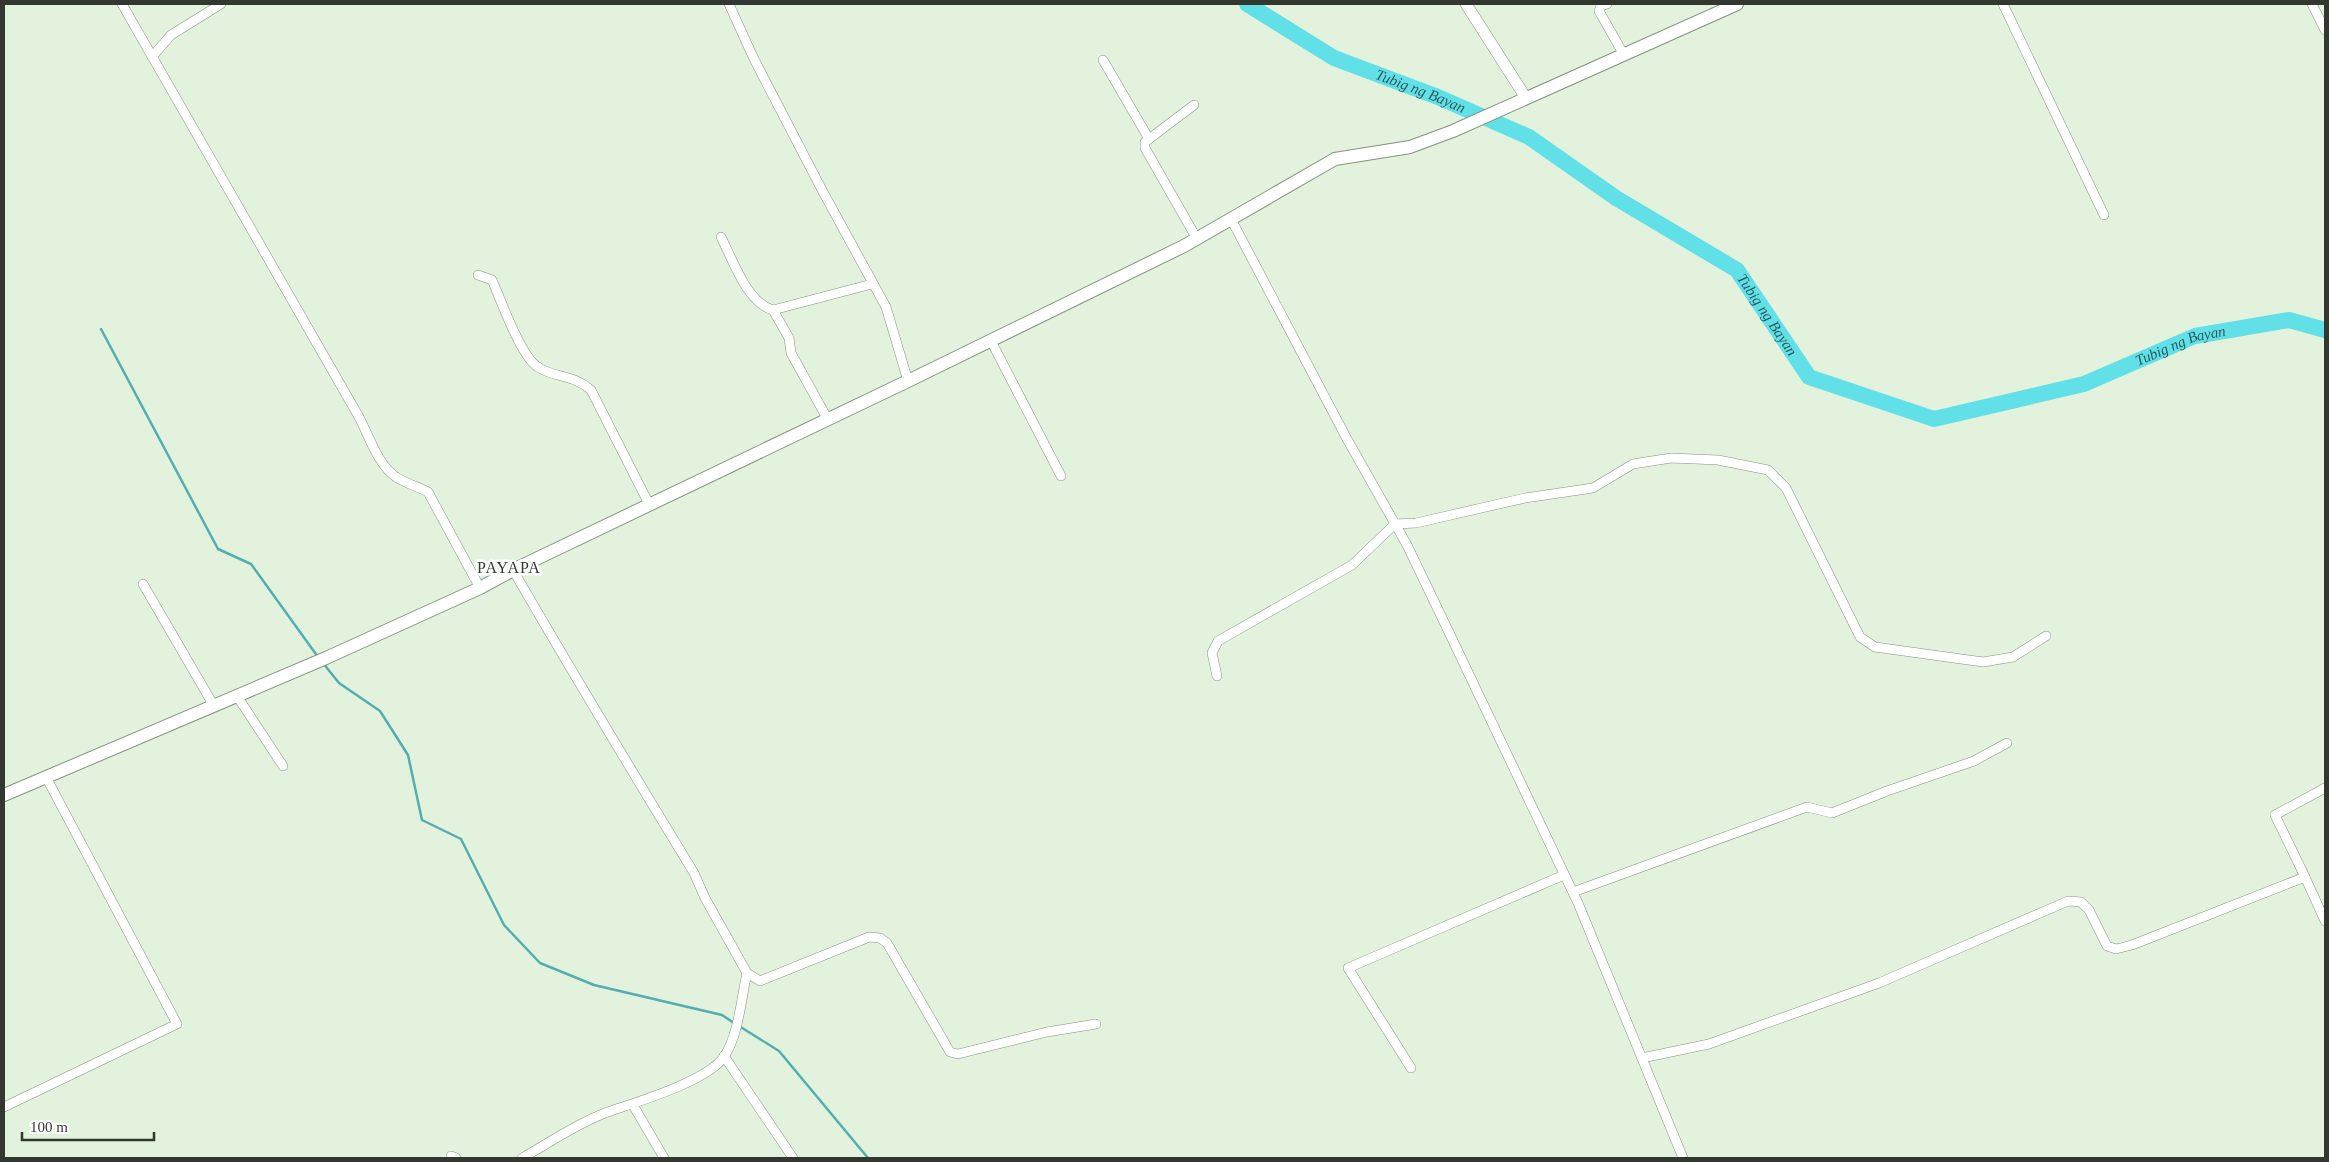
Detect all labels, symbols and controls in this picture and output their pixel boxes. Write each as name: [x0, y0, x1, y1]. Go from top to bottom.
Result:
water label: Tubig ng Bayan: [1373, 66, 1468, 116]
water label: Tubig ng Bayan: [1734, 271, 1800, 359]
water label: Tubig ng Bayan: [2133, 323, 2227, 369]
district label: PAYAPA: [477, 559, 541, 576]
scale bar: [22, 1110, 155, 1142]
text: 100 m: [30, 1119, 68, 1135]

